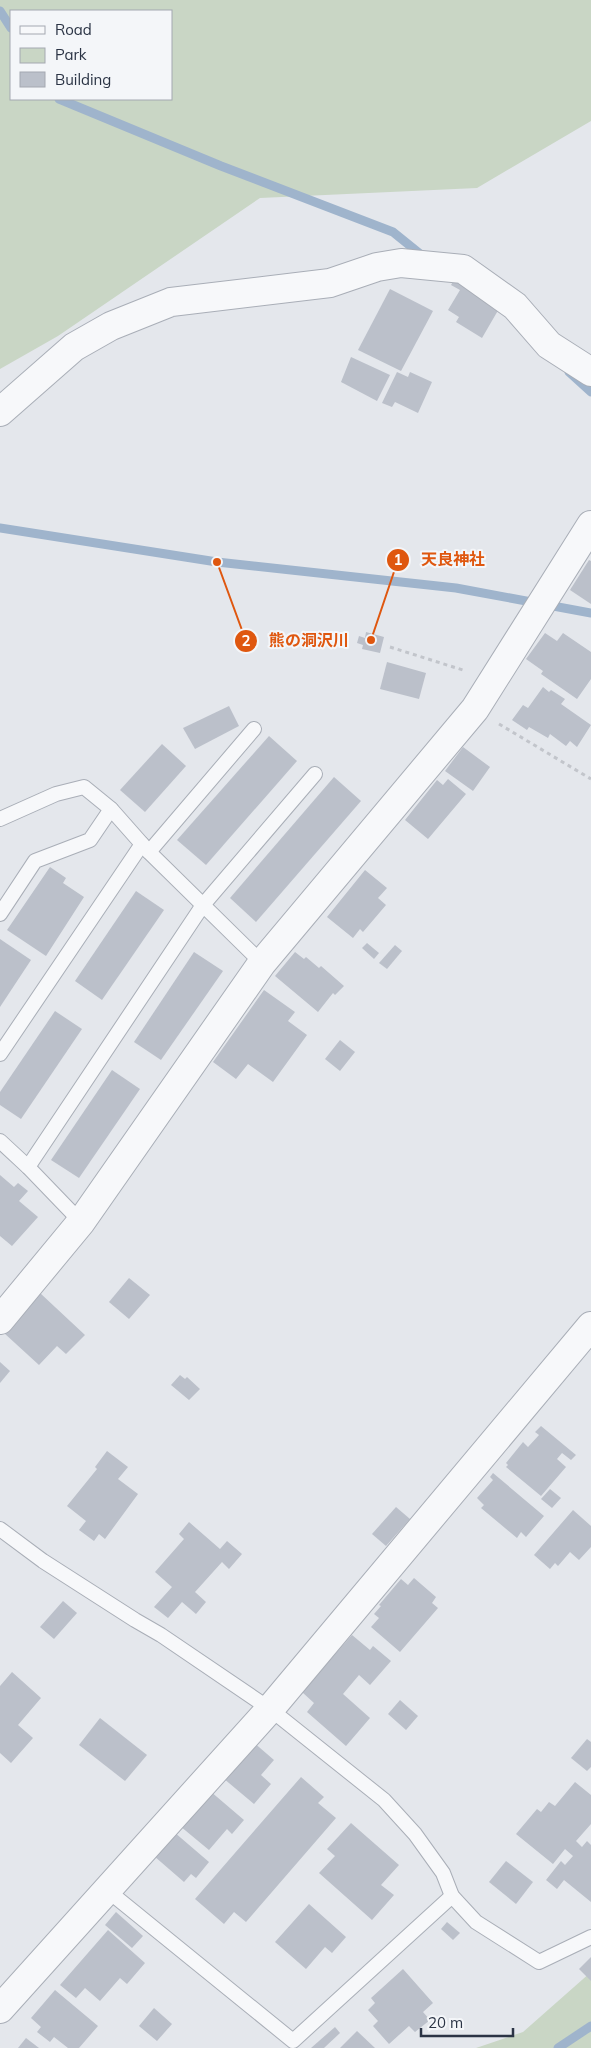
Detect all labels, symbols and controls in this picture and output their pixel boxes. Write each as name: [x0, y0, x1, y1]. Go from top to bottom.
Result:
legend: [10, 10, 172, 100]
text: Road: [55, 20, 92, 39]
text: Park: [55, 45, 87, 64]
text: Building: [55, 70, 111, 89]
callout: 天良神社: [386, 544, 495, 575]
text: 天良神社: [421, 549, 485, 569]
text: 1: [393, 550, 403, 569]
callout: 熊の洞沢川: [234, 625, 359, 656]
text: 熊の洞沢川: [269, 630, 349, 650]
text: 2: [241, 631, 251, 650]
scale bar: [421, 2006, 514, 2038]
text: 20 m: [428, 2013, 463, 2032]

